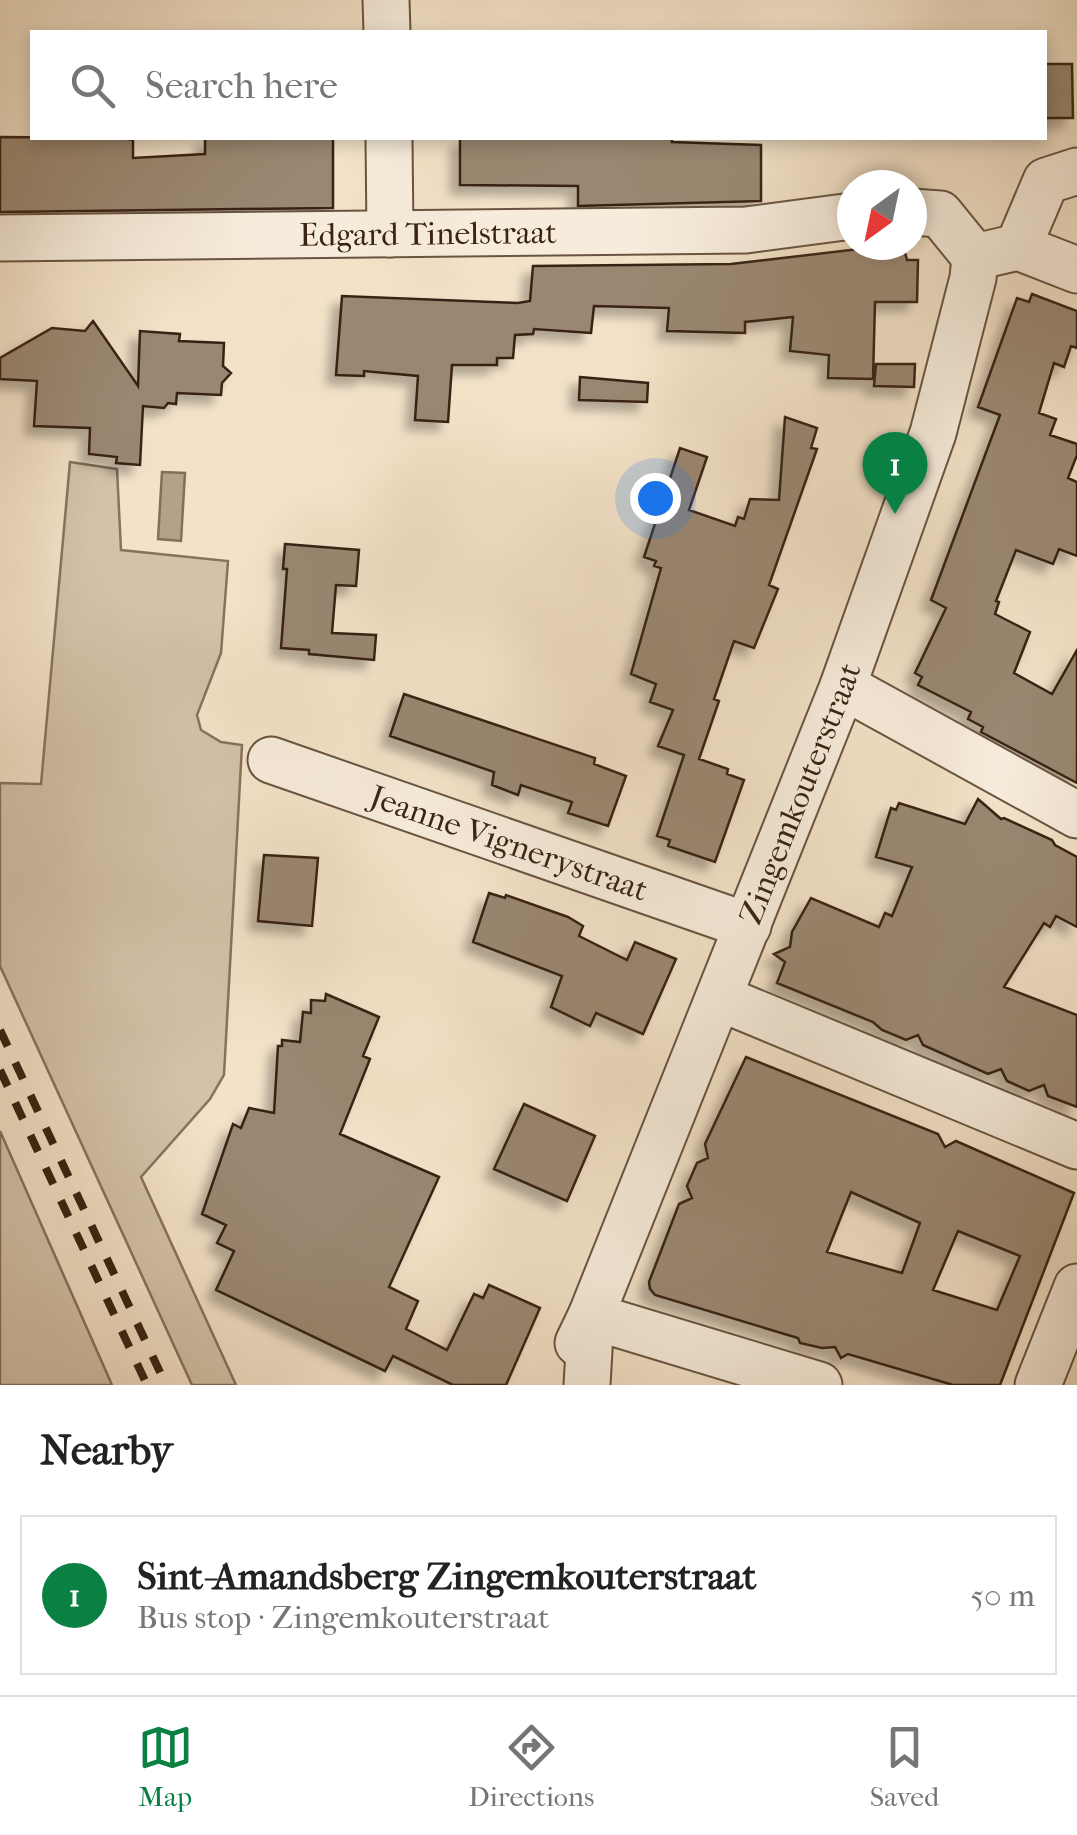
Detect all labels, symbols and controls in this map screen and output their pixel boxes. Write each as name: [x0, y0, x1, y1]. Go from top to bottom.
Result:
search box: [30, 30, 1047, 140]
icon: search: [65, 58, 120, 113]
text: Search here: [145, 63, 338, 108]
north arrow: [837, 170, 927, 260]
street label: Edgard Tinelstraat: [299, 214, 558, 253]
pin: 1: [862, 432, 928, 514]
your location: [630, 473, 681, 524]
street label: Zingemkouterstraat: [731, 657, 868, 929]
street label: Jeanne Vignerystraat: [362, 776, 653, 908]
text: Nearby: [40, 1426, 172, 1475]
text: Sint-Amandsberg Zingemkouterstraat: [137, 1554, 756, 1599]
text: 1: [69, 1577, 80, 1614]
text: 50 m: [970, 1577, 1035, 1614]
text: Bus stop · Zingemkouterstraat: [137, 1599, 549, 1636]
tab: Map: [138, 1720, 193, 1813]
tab: Directions: [468, 1720, 594, 1813]
tab: Saved: [870, 1720, 939, 1813]

